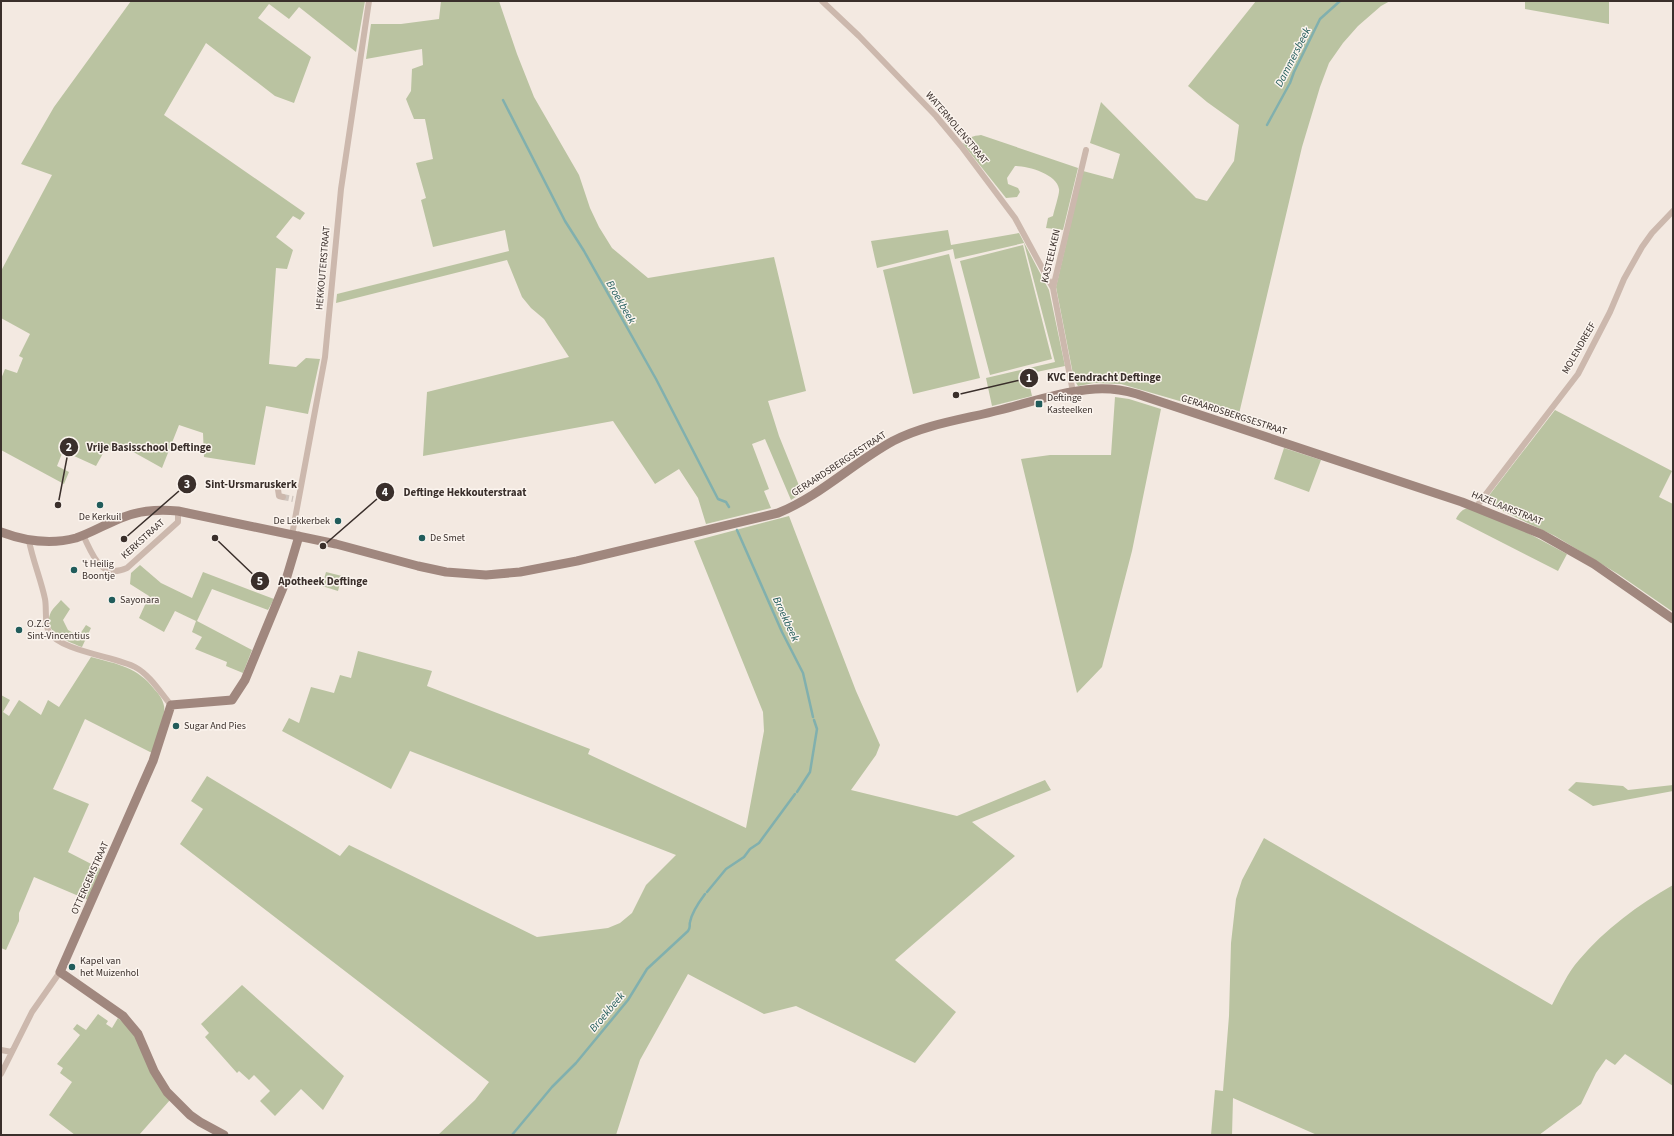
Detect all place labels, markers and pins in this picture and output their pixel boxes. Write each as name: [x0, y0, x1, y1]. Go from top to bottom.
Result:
callout: KVC Eendracht Deftinge: [1019, 366, 1169, 389]
place label: Deftinge Kasteelken: [1047, 391, 1093, 417]
marker: Deftinge Kasteelken: [1034, 399, 1044, 409]
callout: Vrije Basisschool Deftinge: [59, 436, 219, 459]
callout: Sint-Ursmaruskerk: [177, 472, 305, 495]
callout: Deftinge Hekkouterstraat: [375, 481, 534, 504]
marker: De Kerkuil: [95, 500, 105, 510]
place label: De Kerkuil: [79, 510, 122, 524]
place label: De Lekkerbek: [274, 514, 330, 528]
marker: De Lekkerbek: [333, 516, 343, 526]
place label: De Smet: [430, 531, 466, 545]
marker: De Smet: [417, 533, 427, 543]
place label: 't Heilig Boontje: [82, 557, 115, 583]
marker: 't Heilig Boontje: [69, 565, 79, 575]
callout: Apotheek Deftinge: [250, 570, 375, 593]
place label: Sayonara: [120, 593, 159, 607]
marker: Sayonara: [107, 595, 117, 605]
place label: O.Z.C Sint-Vincentius: [27, 617, 90, 643]
marker: O.Z.C Sint-Vincentius: [14, 625, 24, 635]
place label: Sugar And Pies: [184, 719, 246, 733]
marker: Sugar And Pies: [171, 721, 181, 731]
place label: Kapel van het Muizenhol: [80, 954, 139, 980]
marker: Kapel van het Muizenhol: [67, 962, 77, 972]

